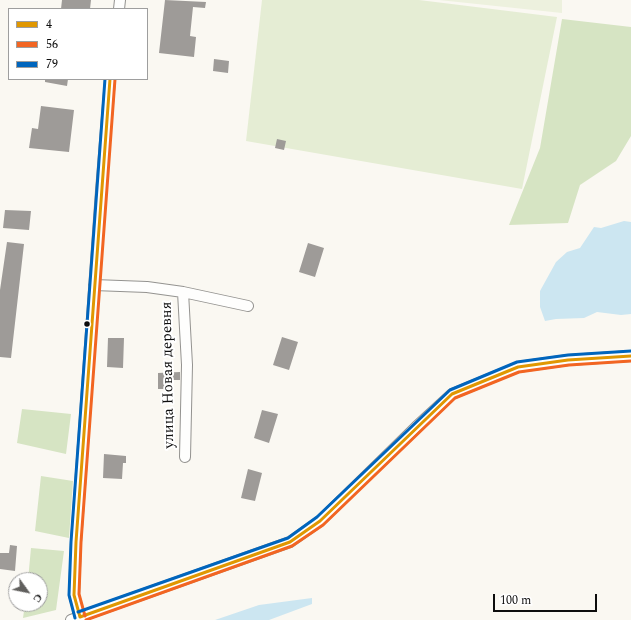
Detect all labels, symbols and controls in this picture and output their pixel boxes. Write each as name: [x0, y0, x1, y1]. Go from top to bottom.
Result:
legend: [8, 8, 148, 80]
text: 4: [46, 15, 52, 34]
text: 56: [46, 35, 58, 54]
text: 79: [46, 55, 58, 74]
street label: улица Новая деревня: [159, 301, 179, 449]
unlabelled marker: [82, 319, 92, 329]
north arrow: [8, 572, 48, 612]
scale bar: [495, 586, 599, 612]
text: С: [28, 590, 47, 606]
text: 100 m: [500, 591, 531, 610]

